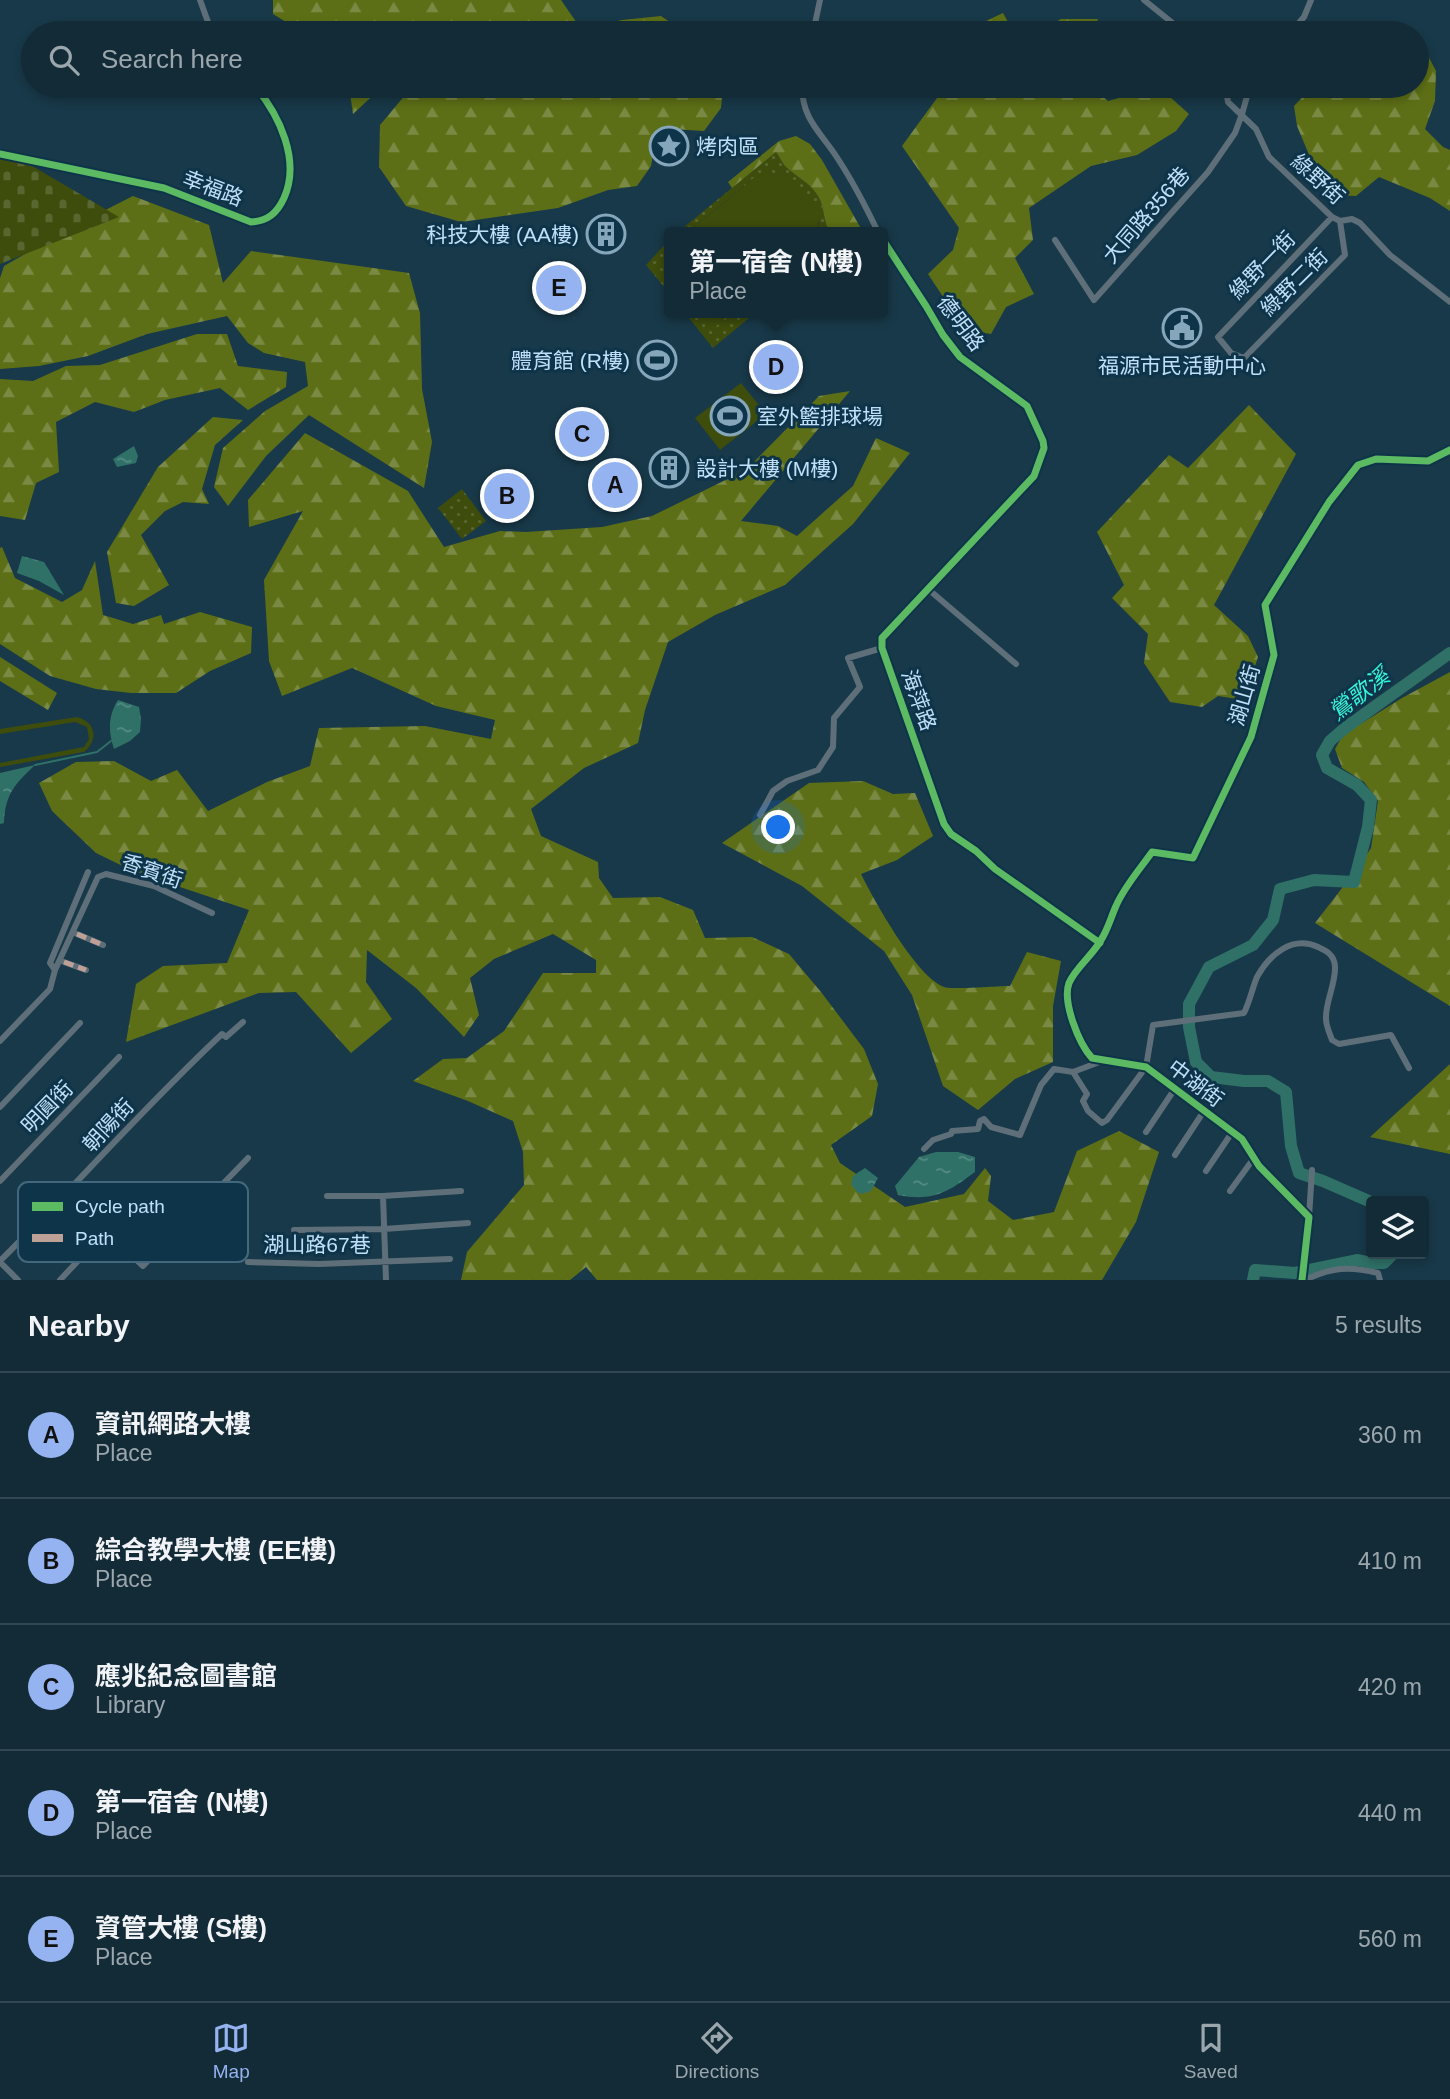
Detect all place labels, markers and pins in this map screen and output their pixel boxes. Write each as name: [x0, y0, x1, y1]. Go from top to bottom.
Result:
place icon: 烤肉區: [648, 125, 690, 167]
place label: 烤肉區: [696, 135, 759, 158]
building icon: 科技大樓 (AA樓): [585, 213, 627, 255]
place label: 科技大樓 (AA樓): [426, 223, 579, 246]
pin: E: [536, 262, 582, 314]
public building icon: 福源市民活動中心: [1161, 307, 1203, 349]
sports icon: 體育館 (R樓): [636, 339, 678, 381]
pin: D: [753, 341, 799, 393]
place label: 體育館 (R樓): [511, 349, 630, 372]
place label: 福源市民活動中心: [1098, 354, 1266, 377]
sports icon: 室外籃排球場: [709, 395, 751, 437]
place label: 室外籃排球場: [757, 405, 883, 428]
pin: C: [559, 408, 605, 460]
building icon: 設計大樓 (M樓): [648, 447, 690, 489]
place label: 設計大樓 (M樓): [696, 457, 838, 480]
pin: A: [592, 459, 638, 511]
pin: B: [484, 470, 530, 522]

